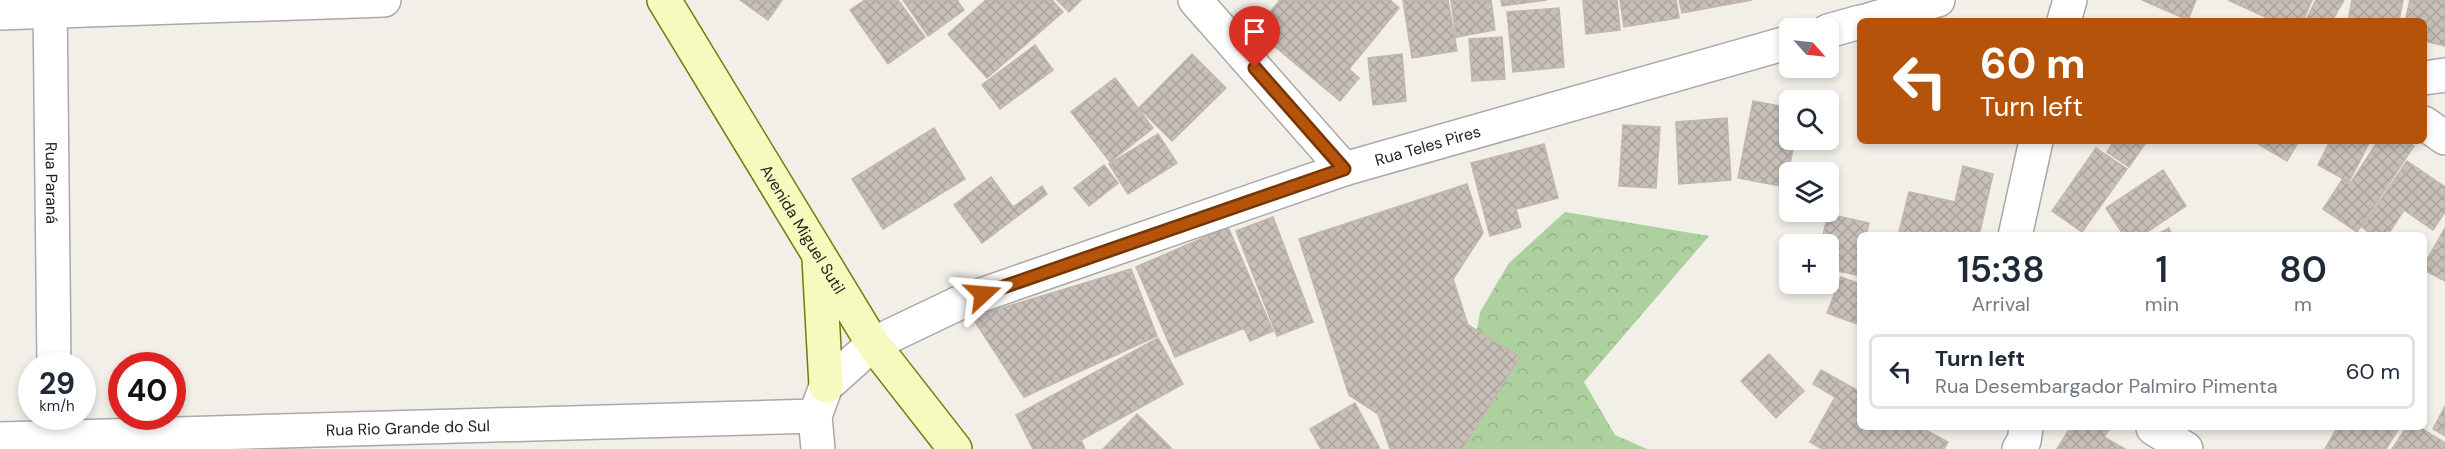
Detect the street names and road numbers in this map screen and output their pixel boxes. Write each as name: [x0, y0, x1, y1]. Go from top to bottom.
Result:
street label: Rua Teles Pires: [1372, 121, 1483, 171]
street label: Rua Paraná: [41, 142, 62, 224]
street label: Avenida Miguel Sutil: [755, 161, 850, 298]
street label: Rua Rio Grande do Sul: [326, 415, 490, 441]

